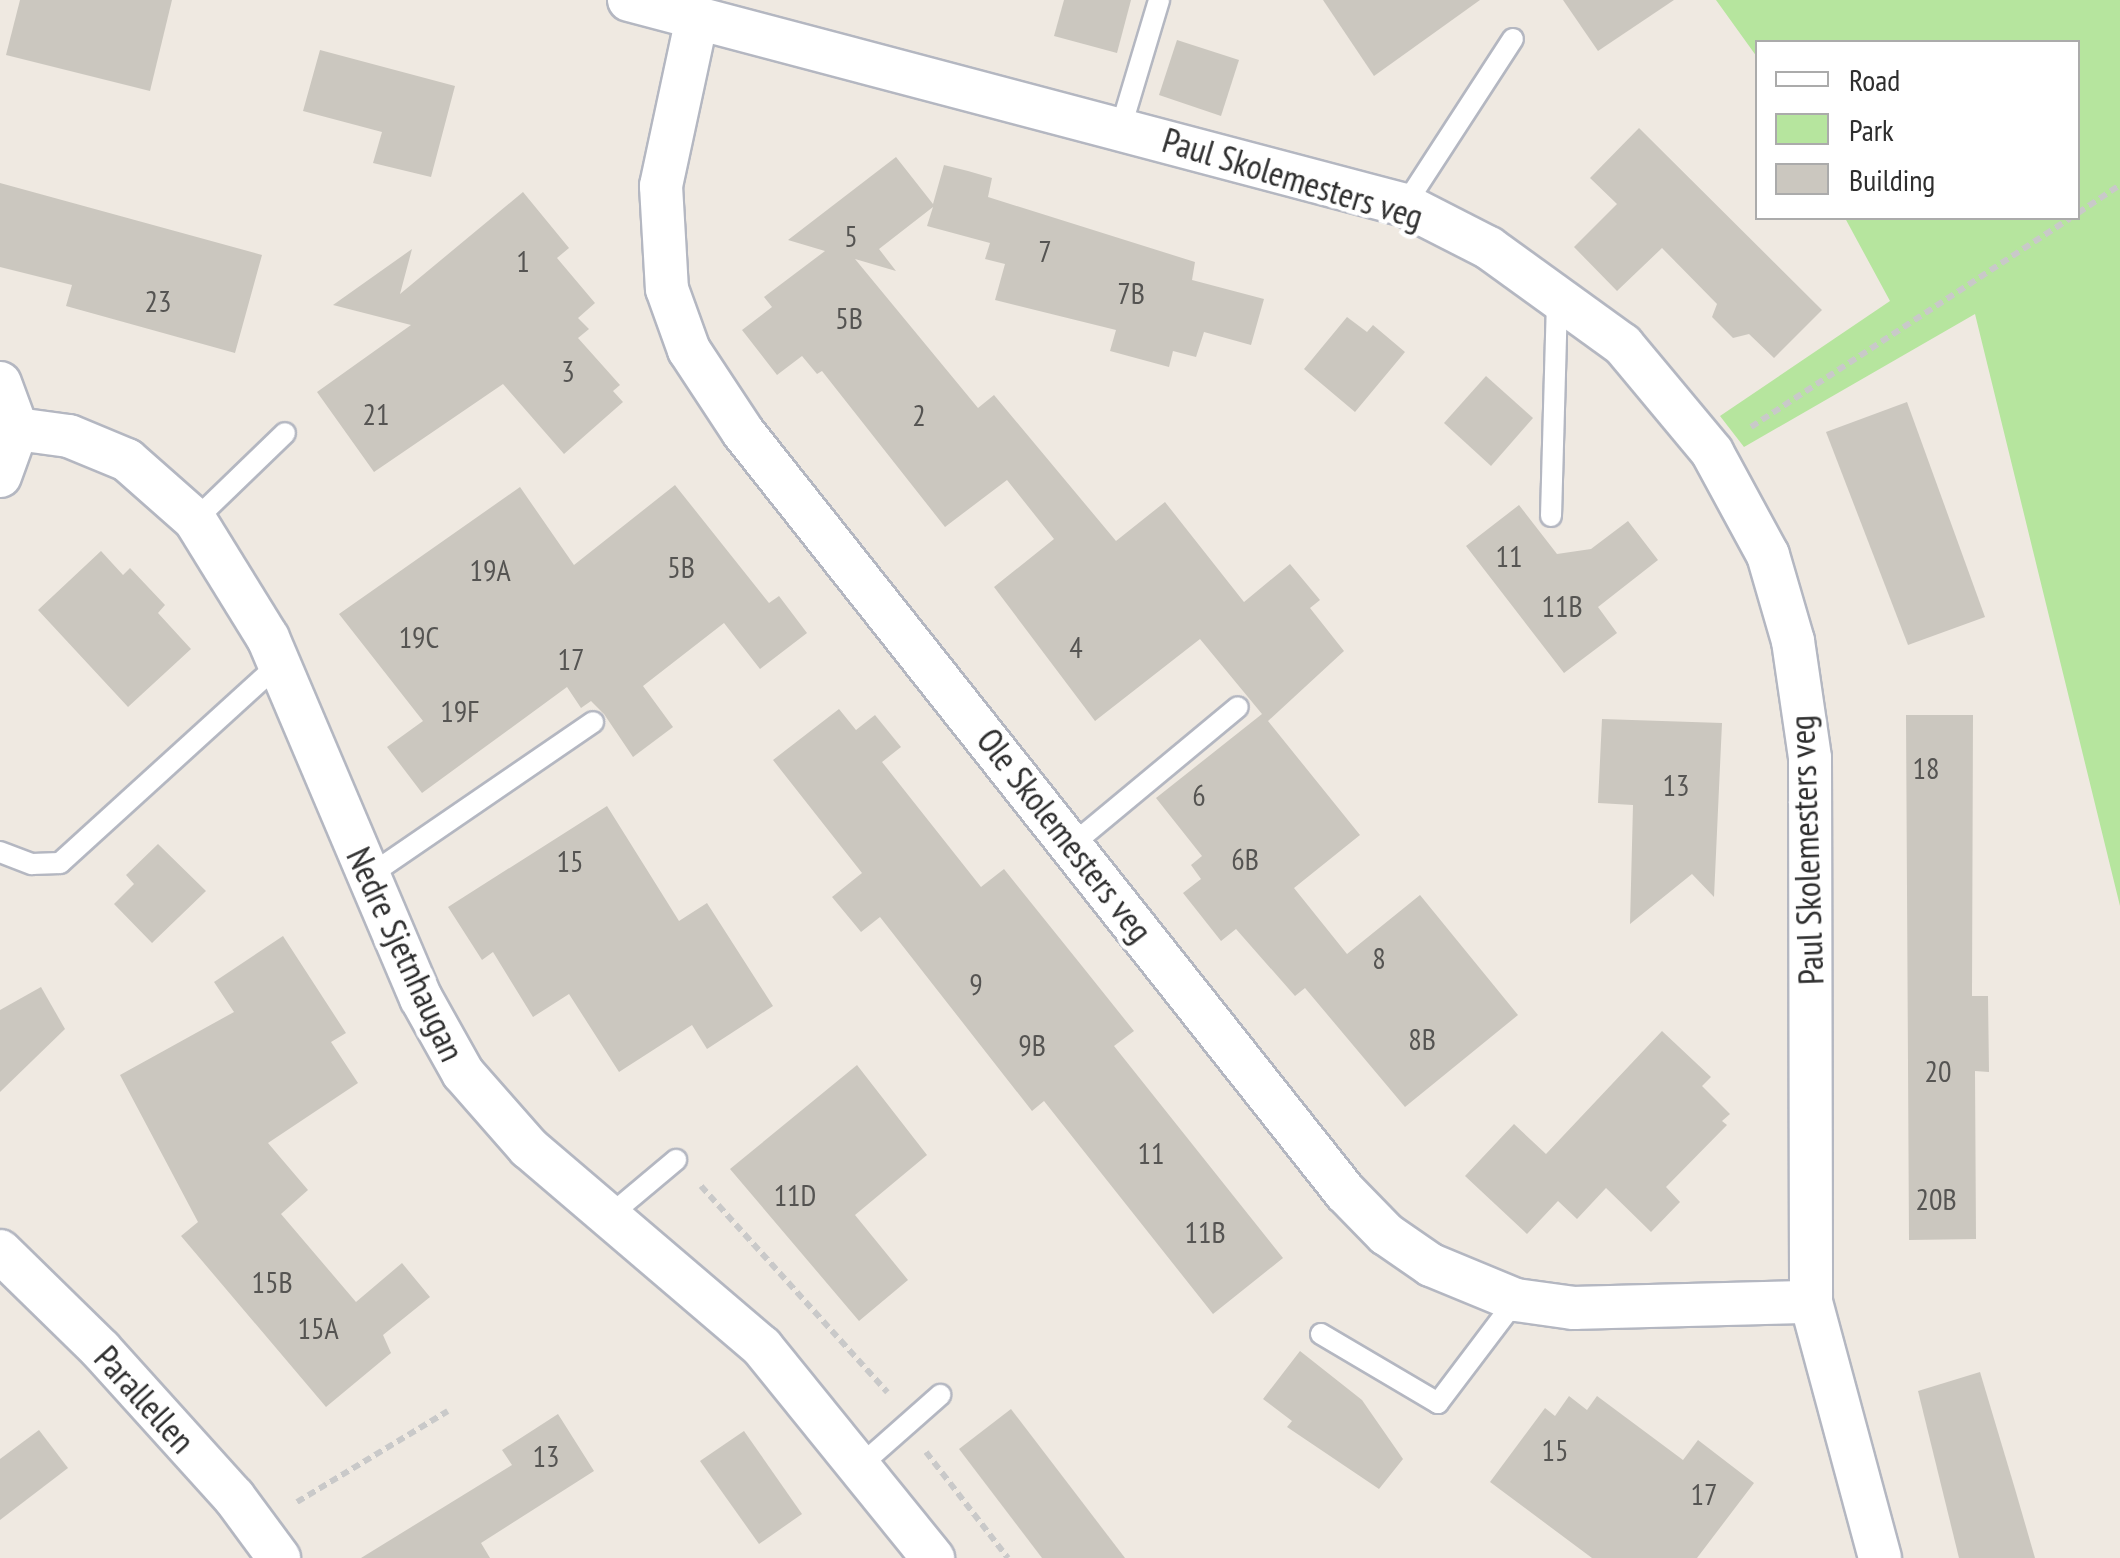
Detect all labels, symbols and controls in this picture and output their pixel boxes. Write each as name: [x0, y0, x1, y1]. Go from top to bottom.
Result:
legend: [1755, 40, 2080, 220]
text: Road: [1849, 60, 1900, 99]
text: Park: [1849, 110, 1894, 149]
street label: Paul Skolemesters veg: [1158, 118, 1428, 238]
text: Building: [1849, 160, 1935, 199]
house number: 5: [844, 218, 858, 254]
house number: 7: [1038, 233, 1052, 269]
house number: 1: [516, 243, 530, 279]
house number: 7B: [1117, 275, 1145, 311]
house number: 23: [145, 283, 171, 319]
house number: 5B: [835, 300, 863, 336]
house number: 3: [561, 353, 575, 389]
house number: 21: [363, 396, 389, 432]
house number: 2: [912, 397, 926, 433]
house number: 11: [1496, 538, 1522, 574]
house number: 5B: [667, 549, 695, 585]
house number: 19A: [469, 552, 511, 588]
house number: 11B: [1541, 588, 1583, 624]
house number: 19C: [399, 619, 439, 655]
house number: 4: [1069, 629, 1083, 665]
house number: 17: [558, 641, 584, 677]
house number: 19F: [440, 693, 480, 729]
street label: Paul Skolemesters veg: [1780, 714, 1832, 986]
street label: Ole Skolemesters veg: [968, 720, 1162, 950]
house number: 18: [1913, 750, 1939, 786]
house number: 13: [1663, 767, 1689, 803]
house number: 6: [1192, 777, 1206, 813]
street label: Nedre Sjetnhaugan: [338, 840, 474, 1068]
house number: 6B: [1231, 841, 1259, 877]
house number: 15: [557, 843, 583, 879]
house number: 8: [1372, 940, 1386, 976]
house number: 9: [969, 966, 983, 1002]
house number: 8B: [1408, 1021, 1436, 1057]
house number: 9B: [1018, 1027, 1046, 1063]
house number: 20: [1925, 1053, 1951, 1089]
house number: 11: [1138, 1135, 1164, 1171]
house number: 11D: [774, 1177, 816, 1213]
house number: 20B: [1915, 1181, 1957, 1217]
house number: 11B: [1184, 1214, 1226, 1250]
house number: 15B: [251, 1264, 293, 1300]
house number: 15A: [297, 1310, 339, 1346]
street label: Parallellen: [86, 1337, 204, 1461]
house number: 15: [1542, 1432, 1568, 1468]
house number: 13: [533, 1438, 559, 1474]
house number: 17: [1691, 1476, 1717, 1512]

